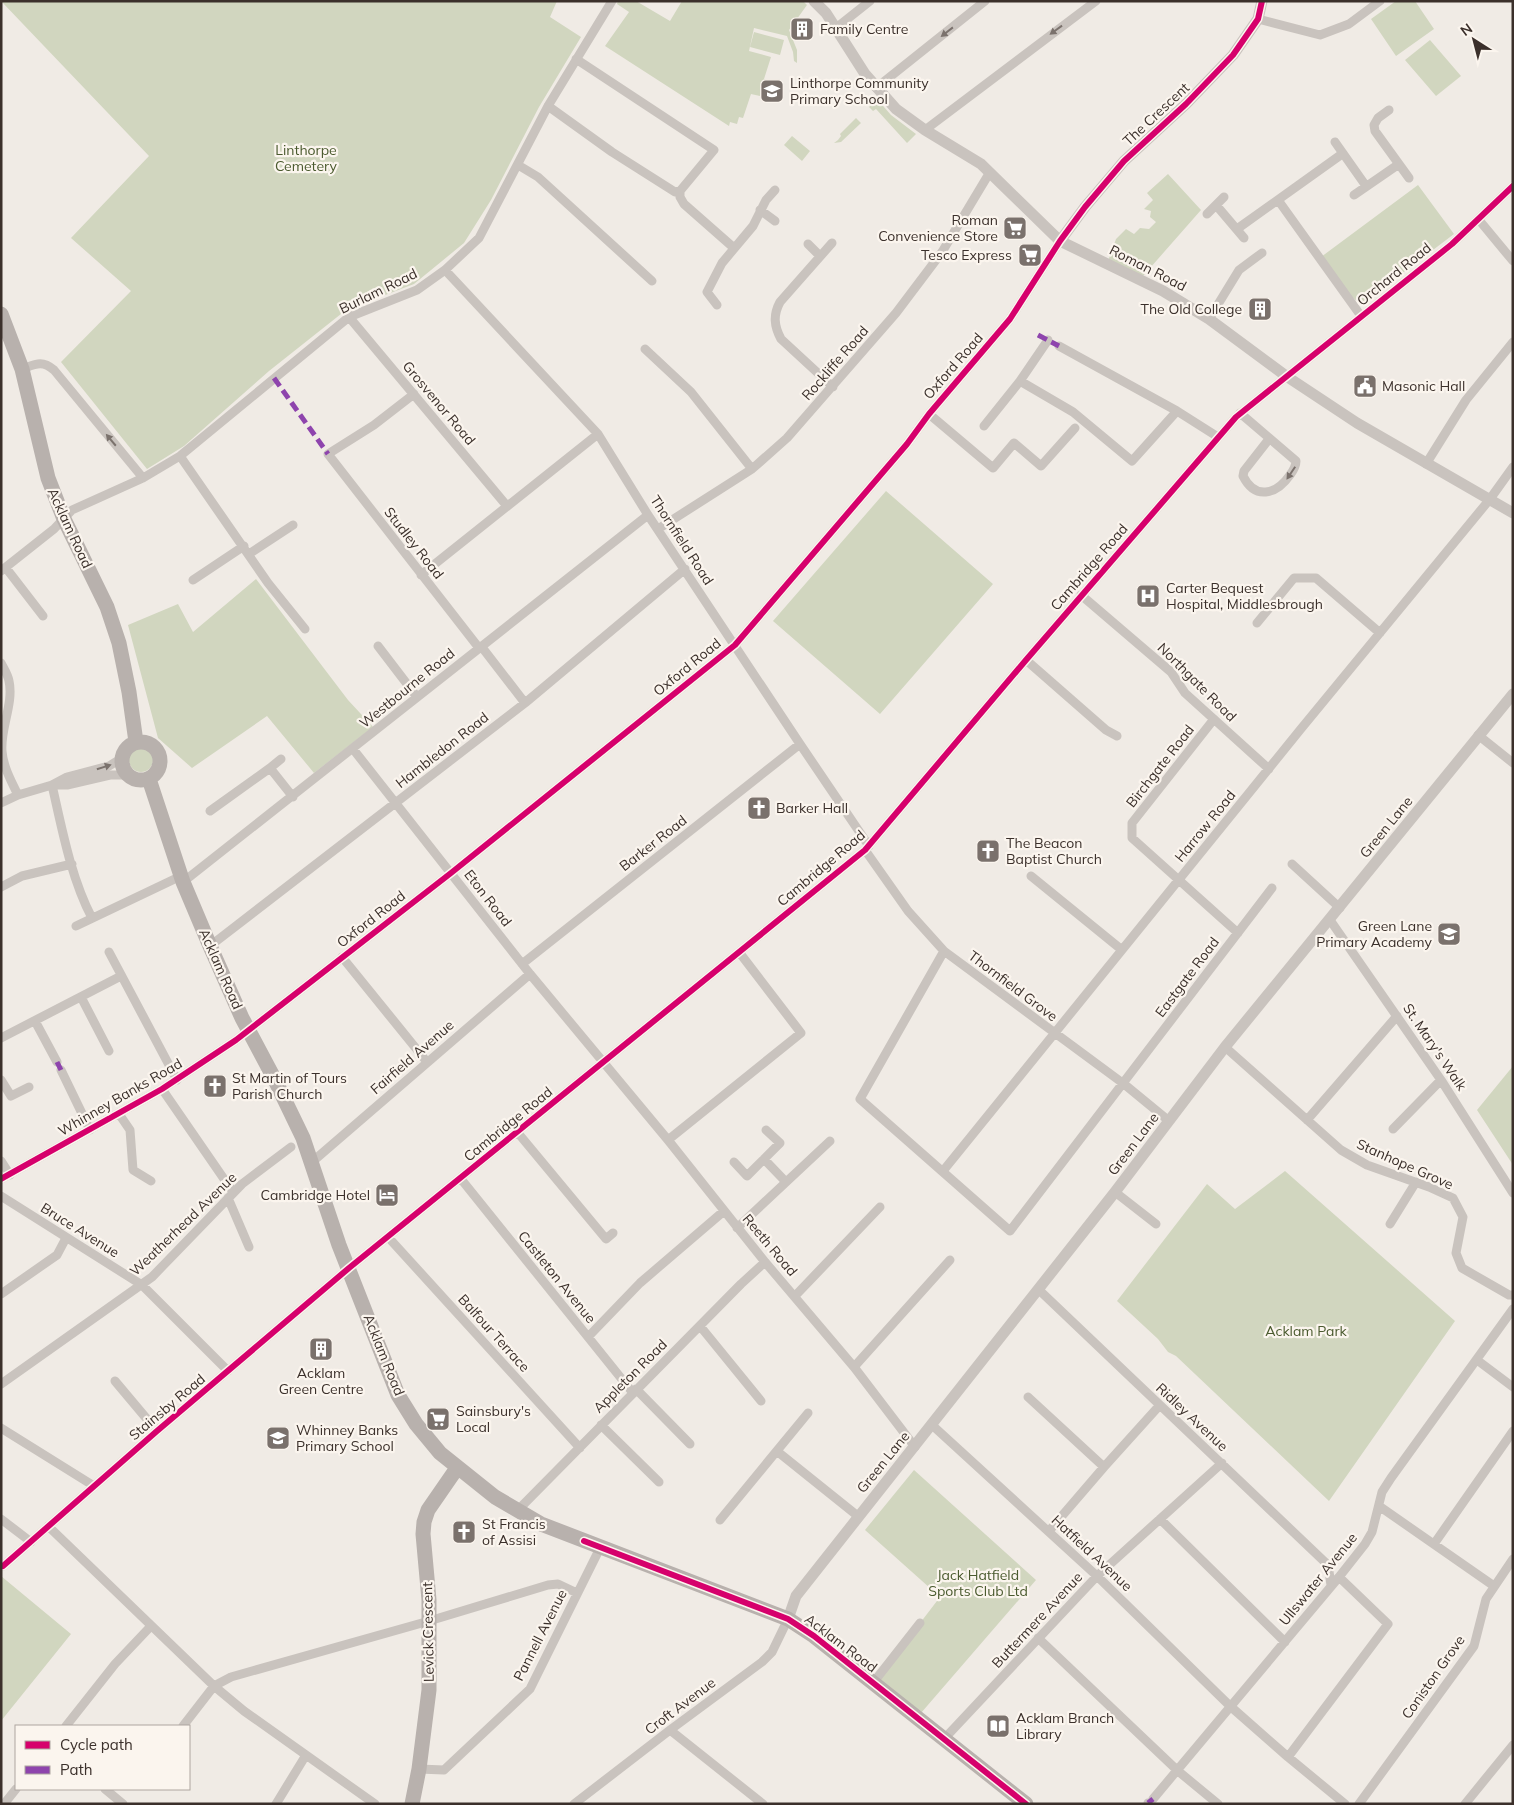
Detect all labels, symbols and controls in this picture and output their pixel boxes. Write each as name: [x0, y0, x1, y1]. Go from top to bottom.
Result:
north arrow: [1449, 15, 1499, 65]
building icon: Family Centre: [789, 16, 815, 42]
text: N: [1457, 19, 1476, 40]
place label: Family Centre: [820, 20, 908, 38]
one-way arrow: [1049, 25, 1063, 35]
one-way arrow: [941, 26, 954, 37]
place label: Linthorpe Community Primary School: [790, 74, 929, 108]
school or university icon: Linthorpe Community Primary School: [759, 78, 785, 104]
street label: The Crescent: [1119, 79, 1193, 149]
park label: Linthorpe Cemetery: [275, 141, 338, 175]
place label: Roman Convenience Store: [878, 211, 998, 245]
supermarket icon: Roman Convenience Store: [1002, 215, 1028, 241]
street label: Orchard Road: [1353, 238, 1435, 310]
street label: Roman Road: [1106, 241, 1190, 295]
supermarket icon: Tesco Express: [1017, 242, 1043, 268]
place label: Tesco Express: [921, 246, 1012, 264]
street label: Burlam Road: [336, 264, 420, 318]
building icon: The Old College: [1247, 296, 1273, 322]
place label: The Old College: [1140, 300, 1242, 318]
street label: Rockliffe Road: [798, 322, 872, 404]
street label: Oxford Road: [919, 329, 987, 403]
street label: Grosvenor Road: [399, 357, 479, 449]
public building icon: Masonic Hall: [1352, 373, 1378, 399]
place label: Masonic Hall: [1382, 377, 1465, 395]
one-way arrow: [106, 434, 117, 447]
one-way arrow: [1286, 466, 1296, 480]
street label: Acklam Road: [44, 485, 96, 571]
street label: Thornfield Road: [646, 492, 718, 588]
street label: Studley Road: [380, 503, 448, 583]
street label: Cambridge Road: [1046, 520, 1132, 614]
place label: Carter Bequest Hospital, Middlesbrough: [1166, 579, 1323, 613]
hospital icon: Carter Bequest Hospital, Middlesbrough: [1135, 583, 1161, 609]
street label: Oxford Road: [649, 634, 725, 700]
street label: Northgate Road: [1154, 639, 1240, 725]
street label: Westbourne Road: [356, 644, 458, 732]
street label: Hambledon Road: [392, 708, 492, 792]
street label: Birchgate Road: [1122, 721, 1198, 811]
one-way arrow: [96, 762, 111, 770]
street label: Harrow Road: [1171, 786, 1239, 866]
street label: Green Lane: [1356, 793, 1416, 861]
church icon: Barker Hall: [746, 795, 772, 821]
place label: Barker Hall: [776, 799, 848, 817]
street label: Barker Road: [616, 811, 690, 875]
street label: Cambridge Road: [773, 826, 869, 910]
place label: The Beacon Baptist Church: [1006, 834, 1102, 868]
church icon: The Beacon Baptist Church: [975, 838, 1001, 864]
street label: Eton Road: [460, 866, 516, 930]
street label: Oxford Road: [333, 887, 409, 951]
place label: Green Lane Primary Academy: [1316, 917, 1433, 951]
school or university icon: Green Lane Primary Academy: [1436, 921, 1462, 947]
street label: Acklam Road: [195, 926, 247, 1012]
street label: Eastgate Road: [1151, 933, 1223, 1021]
street label: Thornfield Grove: [965, 947, 1061, 1025]
street label: St. Mary's Walk: [1399, 1000, 1471, 1095]
street label: Fairfield Avenue: [367, 1016, 457, 1098]
street label: Whinney Banks Road: [55, 1054, 185, 1140]
place label: St Martin of Tours Parish Church: [232, 1069, 347, 1103]
church icon: St Martin of Tours Parish Church: [202, 1073, 228, 1099]
street label: Cambridge Road: [460, 1083, 556, 1165]
street label: Green Lane: [1103, 1109, 1163, 1179]
street label: Stanhope Grove: [1354, 1135, 1456, 1193]
street label: Weatherhead Avenue: [126, 1168, 240, 1280]
hotel icon: Cambridge Hotel: [374, 1182, 400, 1208]
place label: Cambridge Hotel: [261, 1186, 370, 1204]
street label: Bruce Avenue: [37, 1199, 123, 1261]
street label: Reeth Road: [739, 1210, 801, 1280]
street label: Castleton Avenue: [514, 1227, 600, 1327]
street label: Balfour Terrace: [454, 1290, 534, 1376]
street label: Acklam Road: [359, 1312, 409, 1398]
park label: Acklam Park: [1265, 1322, 1348, 1340]
street label: Appleton Road: [589, 1335, 671, 1417]
building icon: Acklam Green Centre: [308, 1336, 334, 1362]
place label: Acklam Green Centre: [279, 1364, 363, 1398]
street label: Stainsby Road: [125, 1370, 209, 1444]
street label: Ridley Avenue: [1152, 1379, 1232, 1455]
place label: Sainsbury's Local: [456, 1402, 531, 1436]
supermarket icon: Sainsbury's Local: [425, 1406, 451, 1432]
place label: Whinney Banks Primary School: [296, 1421, 398, 1455]
school or university icon: Whinney Banks Primary School: [265, 1425, 291, 1451]
street label: Green Lane: [853, 1428, 913, 1496]
street label: Hatfield Avenue: [1048, 1511, 1136, 1595]
place label: St Francis of Assisi: [482, 1515, 546, 1549]
church icon: St Francis of Assisi: [451, 1519, 477, 1545]
street label: Ullswater Avenue: [1275, 1529, 1361, 1629]
park label: Jack Hatfield Sports Club Ltd: [928, 1566, 1028, 1600]
street label: Buttermere Avenue: [988, 1568, 1086, 1672]
street label: Levick Crescent: [418, 1582, 438, 1682]
street label: Pannell Avenue: [509, 1586, 571, 1684]
street label: Acklam Road: [801, 1610, 881, 1676]
street label: Coniston Grove: [1397, 1632, 1469, 1722]
street label: Croft Avenue: [641, 1673, 719, 1739]
place label: Acklam Branch Library: [1016, 1709, 1114, 1743]
library icon: Acklam Branch Library: [985, 1713, 1011, 1739]
legend: [15, 1725, 190, 1790]
text: Cycle path: [60, 1735, 133, 1754]
text: Path: [60, 1760, 92, 1779]

